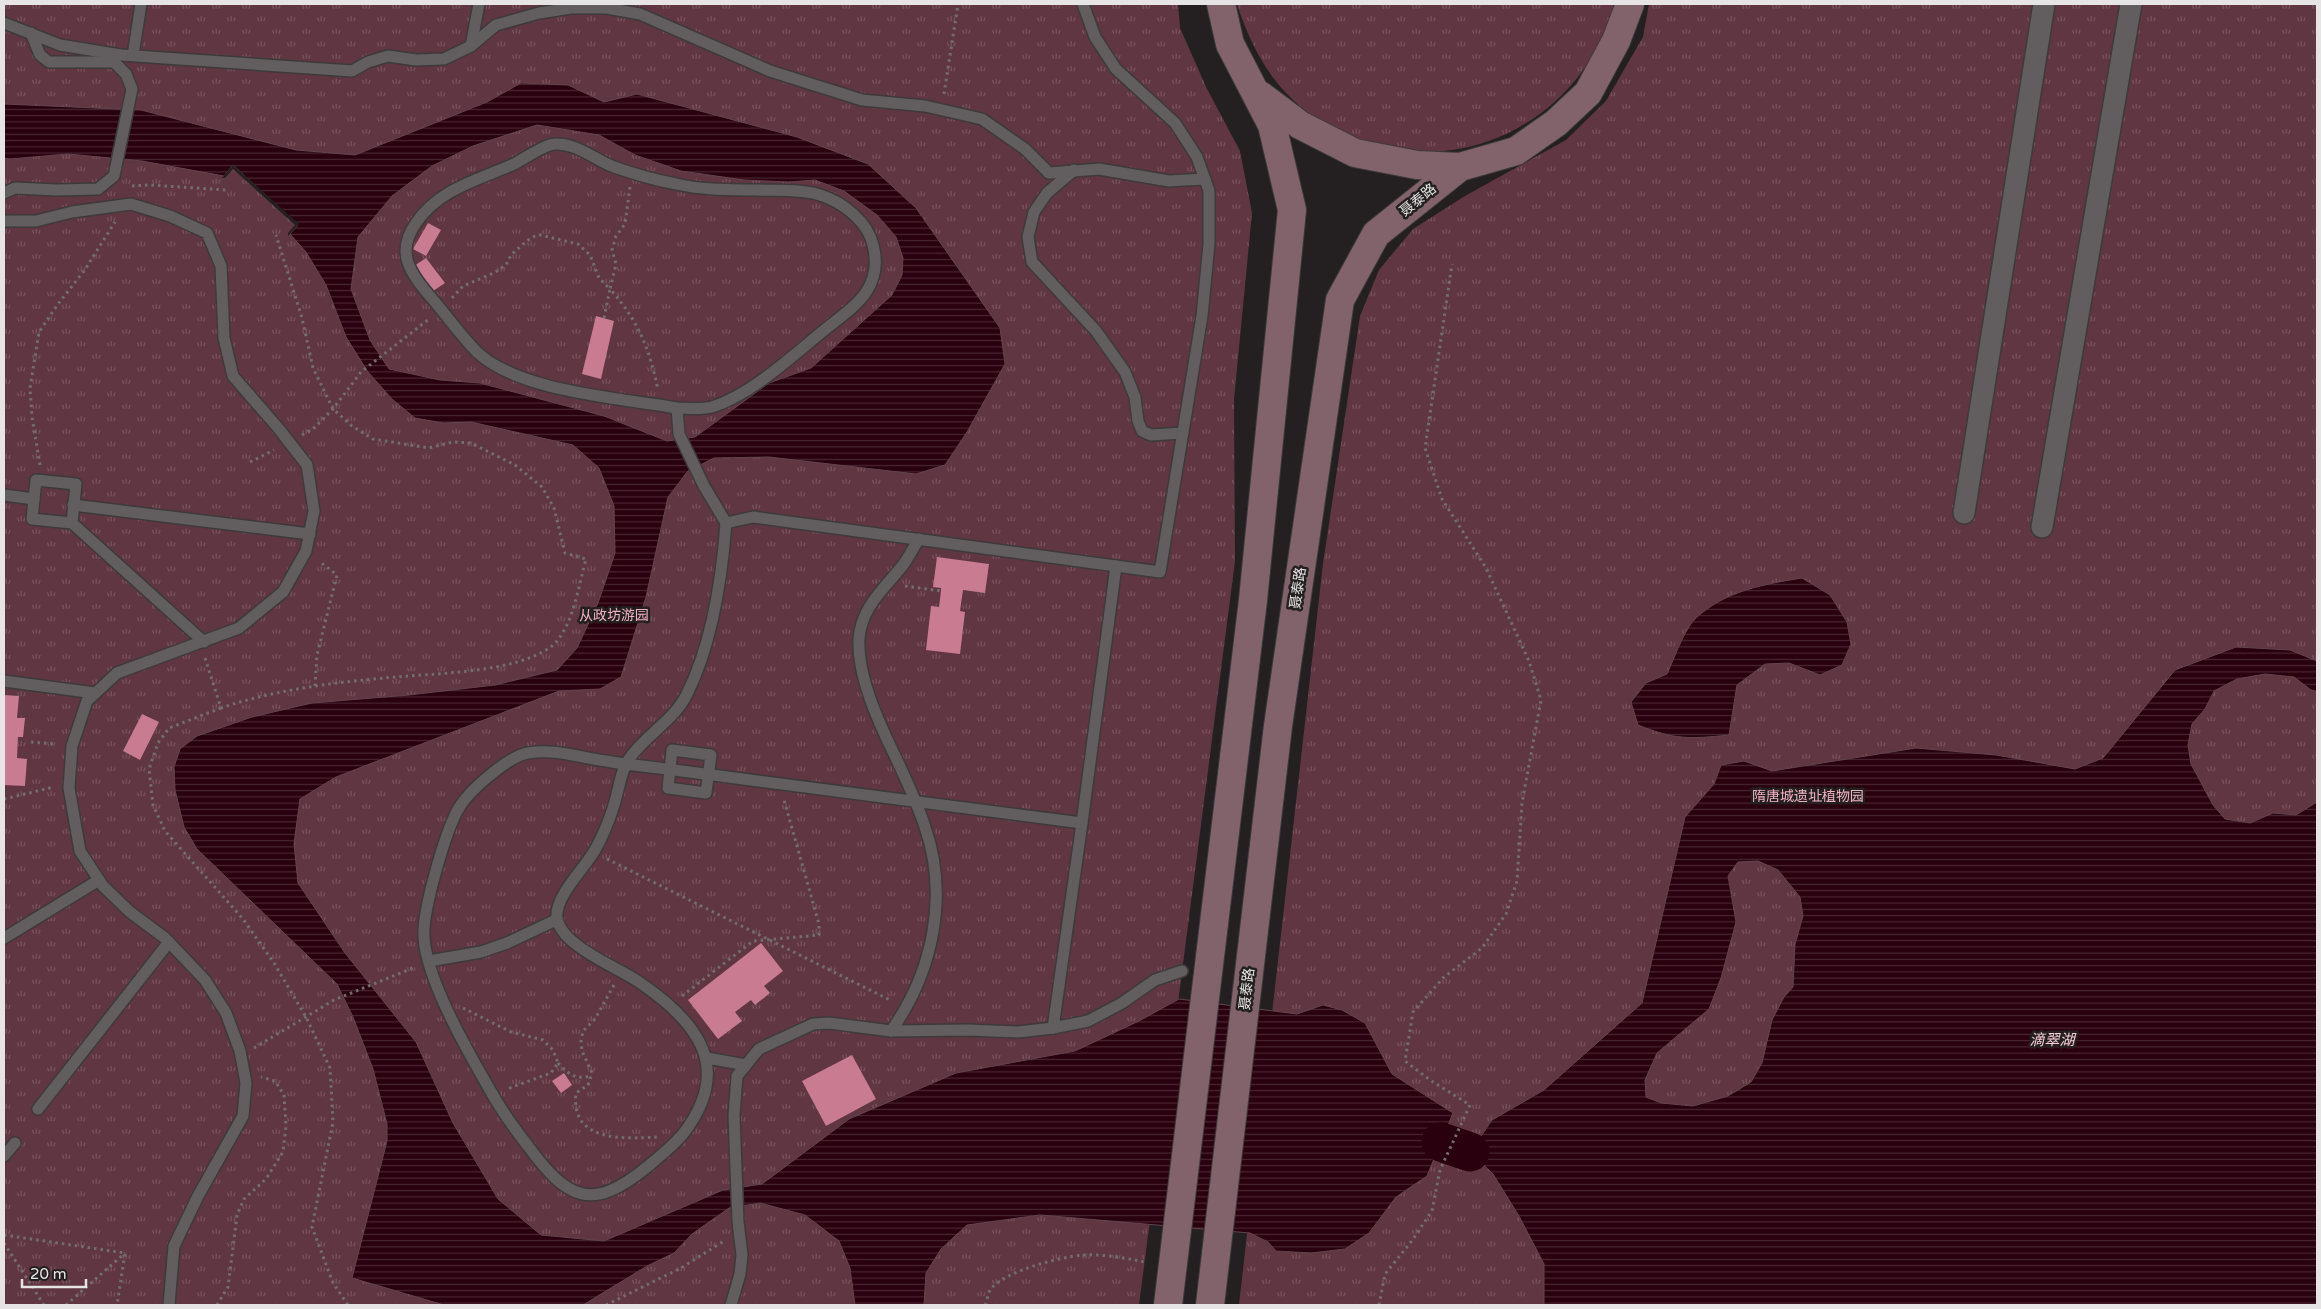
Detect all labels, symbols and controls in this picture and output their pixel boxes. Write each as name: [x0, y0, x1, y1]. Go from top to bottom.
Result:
street label: 聂泰路: [1396, 180, 1440, 220]
street label: 聂泰路: [1287, 566, 1309, 610]
park label: 从政坊游园: [579, 607, 649, 624]
park label: 隋唐城遗址植物园: [1752, 788, 1864, 805]
street label: 聂泰路: [1236, 967, 1258, 1011]
water label: 滴翠湖: [2029, 1031, 2076, 1049]
scale bar: [22, 1256, 86, 1288]
text: 20 m: [30, 1265, 67, 1283]

